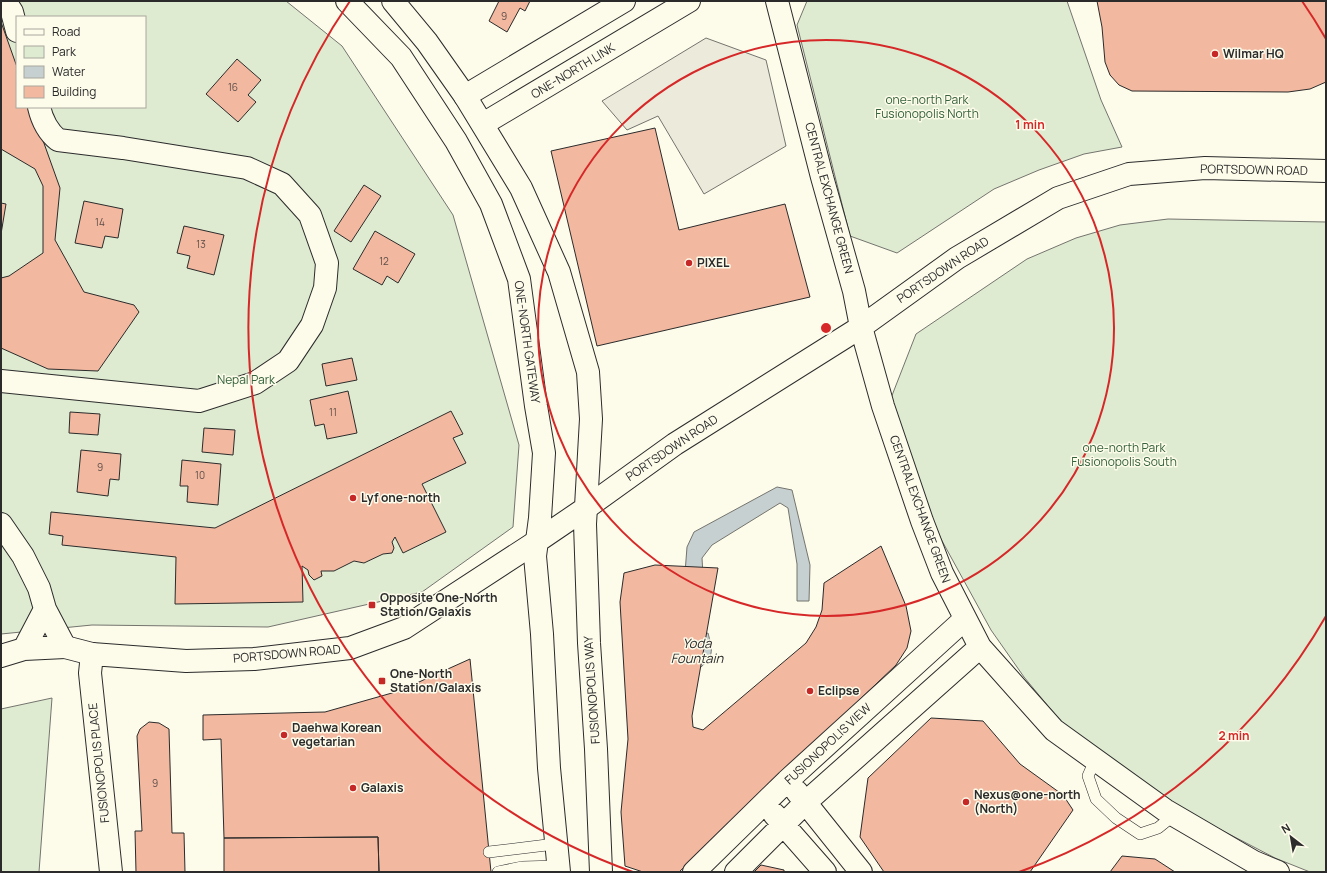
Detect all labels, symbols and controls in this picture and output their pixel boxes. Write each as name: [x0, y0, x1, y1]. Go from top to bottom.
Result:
house number: 9: [501, 9, 507, 23]
legend: [16, 16, 146, 108]
text: Road: [52, 23, 80, 40]
street label: ONE-NORTH LINK: [528, 38, 619, 102]
text: Park: [52, 43, 77, 60]
place label: Wilmar HQ: [1223, 45, 1284, 62]
marker: Wilmar HQ: [1210, 49, 1220, 59]
text: Water: [52, 63, 86, 80]
house number: 16: [228, 80, 238, 94]
text: Building: [52, 83, 96, 100]
park label: one-north Park Fusionopolis North: [875, 91, 979, 122]
text: 1 min: [1015, 116, 1045, 133]
street label: CENTRAL EXCHANGE GREEN: [801, 120, 858, 275]
street label: PORTSDOWN ROAD: [1200, 160, 1308, 179]
house number: 14: [95, 215, 105, 229]
street label: PORTSDOWN ROAD: [893, 232, 992, 307]
house number: 13: [196, 237, 206, 251]
house number: 12: [379, 254, 389, 268]
place label: PIXEL: [697, 254, 730, 271]
marker: PIXEL: [684, 258, 694, 268]
street label: ONE-NORTH GATEWAY: [510, 279, 545, 405]
centre of rings: [819, 321, 833, 335]
park label: Nepal Park: [217, 371, 276, 388]
house number: 11: [329, 405, 337, 419]
street label: PORTSDOWN ROAD: [622, 410, 721, 485]
street label: CENTRAL EXCHANGE GREEN: [886, 433, 955, 585]
park label: one-north Park Fusionopolis South: [1071, 439, 1177, 470]
house number: 9: [97, 460, 103, 474]
house number: 10: [195, 468, 205, 482]
place label: Lyf one-north: [361, 489, 440, 506]
marker: Lyf one-north: [348, 493, 358, 503]
place label: Opposite One-North Station/Galaxis: [380, 589, 498, 620]
marker: Opposite One-North Station/Galaxis: [367, 600, 377, 610]
water label: Yoda Fountain: [671, 634, 725, 667]
street label: FUSIONOPOLIS WAY: [579, 635, 604, 745]
street label: PORTSDOWN ROAD: [232, 640, 341, 667]
place label: One-North Station/Galaxis: [390, 665, 482, 696]
marker: One-North Station/Galaxis: [377, 676, 387, 686]
place label: Eclipse: [818, 682, 859, 699]
marker: Eclipse: [805, 686, 815, 696]
street label: FUSIONOPOLIS VIEW: [781, 698, 875, 788]
street label: FUSIONOPOLIS PLACE: [84, 702, 113, 824]
place label: Daehwa Korean vegetarian: [292, 719, 382, 750]
text: 2 min: [1218, 727, 1250, 744]
marker: Daehwa Korean vegetarian: [279, 730, 289, 740]
house number: 9: [152, 776, 158, 790]
place label: Galaxis: [361, 779, 404, 796]
marker: Galaxis: [348, 783, 358, 793]
place label: Nexus@one-north (North): [974, 786, 1081, 817]
marker: Nexus@one-north (North): [961, 797, 971, 807]
north arrow: [1271, 817, 1311, 857]
text: N: [1278, 819, 1293, 836]

